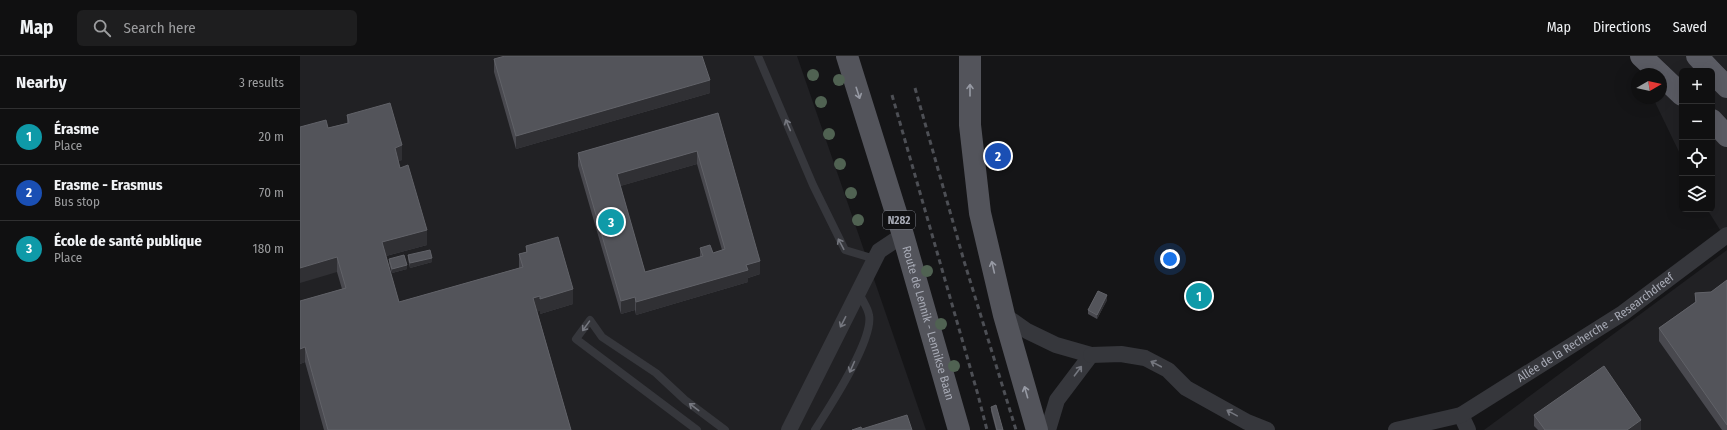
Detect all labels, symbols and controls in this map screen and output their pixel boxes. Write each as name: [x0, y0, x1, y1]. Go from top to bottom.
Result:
search box: [77, 10, 357, 46]
text: Map: [20, 16, 53, 39]
icon: search: [91, 17, 113, 39]
text: Search here: [123, 19, 196, 37]
text: Map: [1547, 19, 1571, 36]
text: Directions: [1593, 19, 1651, 36]
text: Saved: [1673, 19, 1707, 36]
north arrow: [1631, 68, 1667, 104]
map controls: [1679, 68, 1715, 212]
button: +: [1679, 68, 1715, 104]
text: Nearby: [16, 72, 67, 93]
text: 3 results: [239, 75, 284, 90]
one-way arrow: [966, 84, 974, 97]
one-way arrow: [855, 87, 863, 99]
button: −: [1679, 104, 1715, 140]
text: Érasme: [54, 120, 99, 138]
one-way arrow: [783, 120, 791, 132]
text: 1: [26, 129, 32, 144]
text: 20 m: [258, 129, 284, 144]
text: Place: [54, 138, 82, 153]
button: locate: [1679, 140, 1715, 176]
pin: 2: [985, 141, 1011, 171]
text: Erasme - Erasmus: [54, 176, 163, 194]
button: layers: [1679, 176, 1715, 212]
text: 2: [26, 185, 32, 200]
text: 70 m: [259, 185, 284, 200]
text: Bus stop: [54, 194, 100, 209]
pin: 3: [598, 207, 624, 237]
road number: N282: [883, 211, 915, 229]
text: École de santé publique: [54, 232, 202, 250]
one-way arrow: [837, 238, 845, 250]
text: 3: [26, 241, 32, 256]
text: 180 m: [253, 241, 284, 256]
street label: Route de Lennik - Lennikse Baan: [899, 244, 957, 402]
your location: [1160, 249, 1180, 269]
text: Place: [54, 250, 82, 265]
one-way arrow: [988, 261, 996, 274]
street label: Allée de la Recherche - Researchdreef: [1514, 270, 1678, 385]
pin: 1: [1186, 281, 1212, 311]
one-way arrow: [839, 316, 846, 328]
one-way arrow: [582, 321, 590, 332]
one-way arrow: [1150, 359, 1162, 367]
one-way arrow: [848, 361, 855, 373]
one-way arrow: [1074, 366, 1082, 377]
one-way arrow: [1022, 386, 1029, 399]
one-way arrow: [688, 402, 699, 411]
one-way arrow: [1226, 409, 1238, 417]

